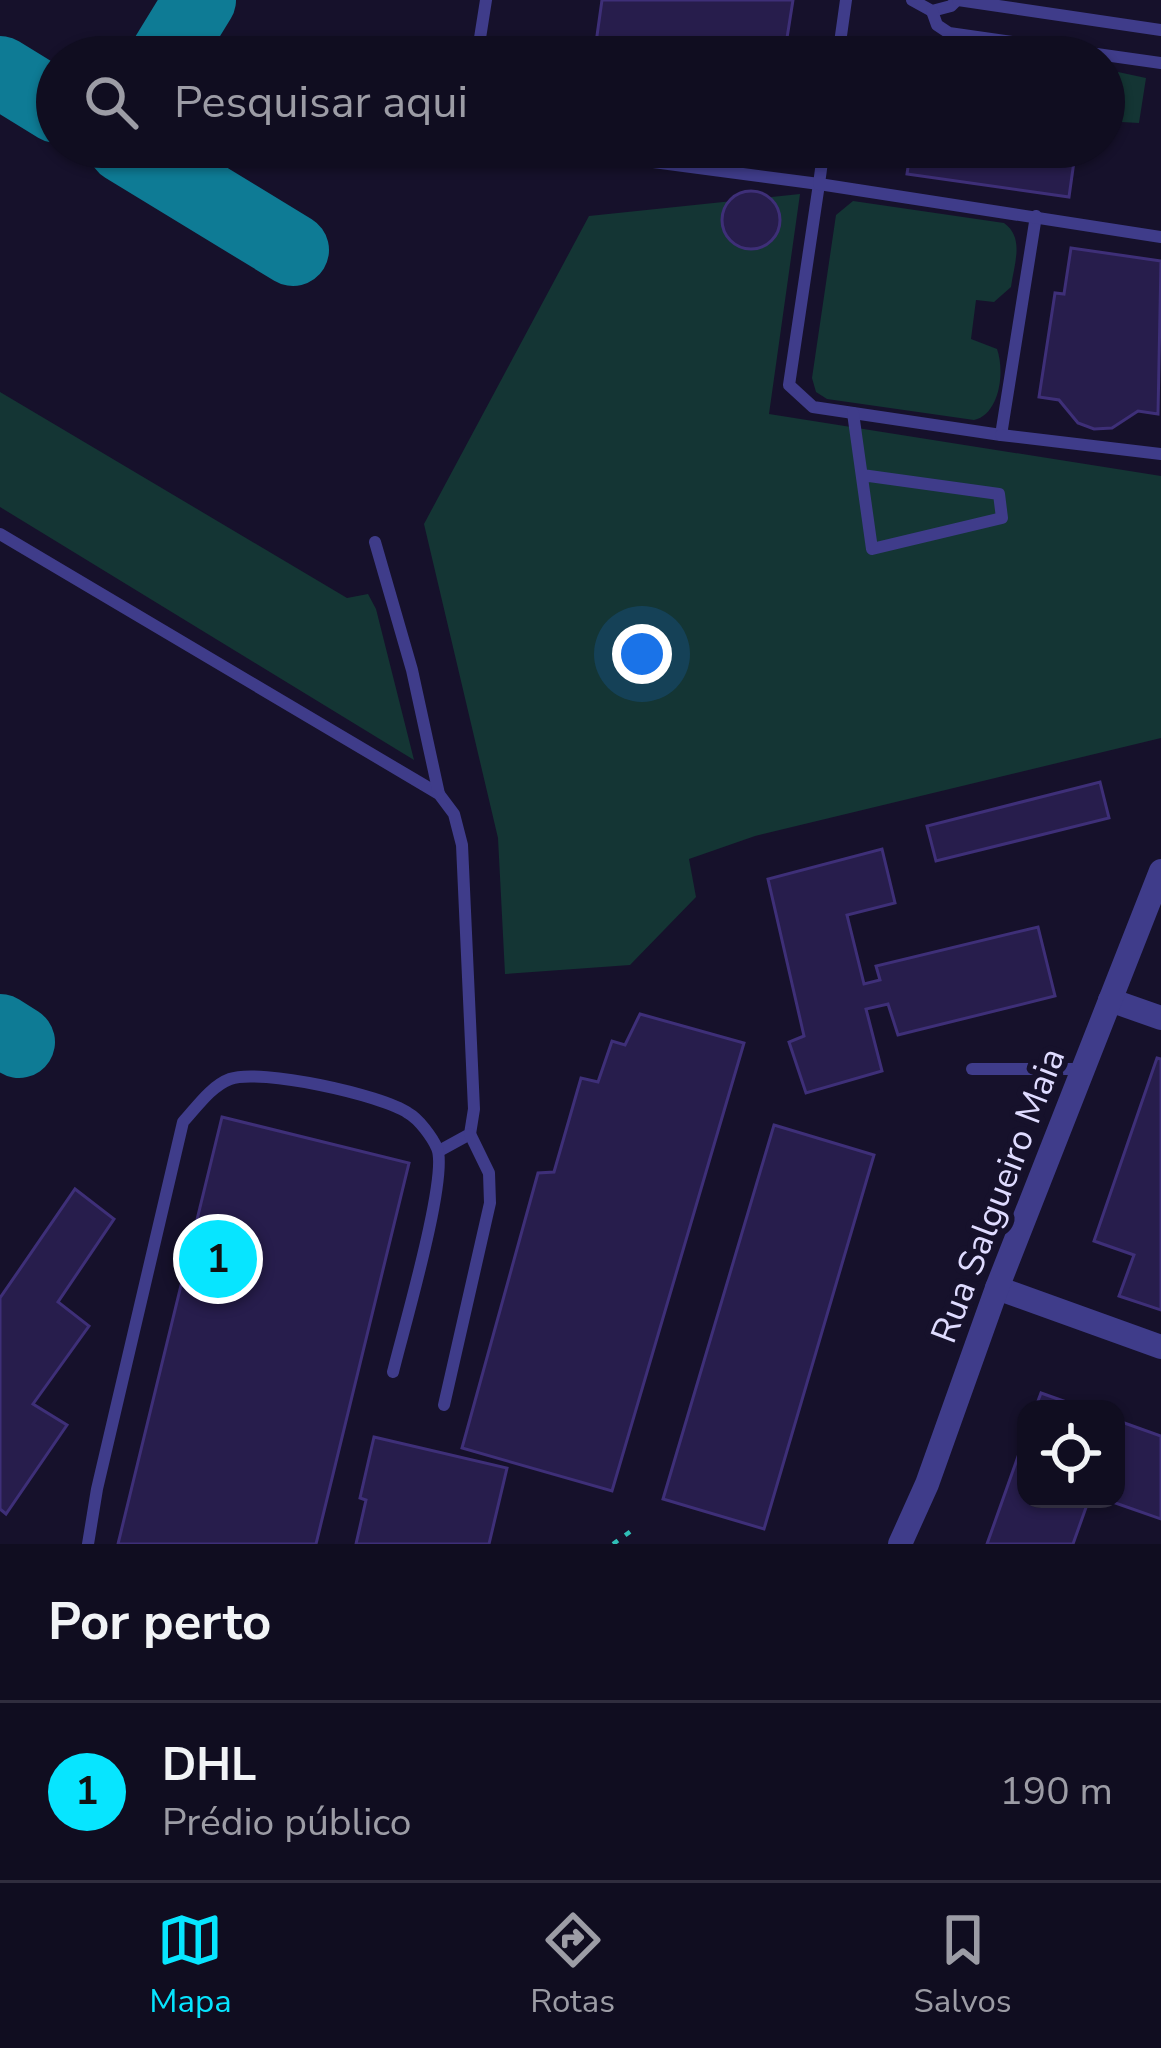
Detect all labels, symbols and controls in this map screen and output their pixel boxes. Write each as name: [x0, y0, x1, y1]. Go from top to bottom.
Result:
search box: [36, 36, 1125, 168]
icon: search: [78, 69, 144, 135]
text: Pesquisar aqui: [174, 72, 468, 133]
your location: [612, 624, 672, 684]
street label: Rua Salgueiro Maia: [920, 1041, 1077, 1350]
pin: 1: [179, 1214, 257, 1304]
map controls: [1017, 1400, 1125, 1508]
button: locate: [1017, 1400, 1125, 1508]
text: Por perto: [48, 1587, 271, 1657]
text: DHL: [162, 1735, 256, 1796]
text: 1: [75, 1765, 99, 1818]
text: 190 m: [999, 1765, 1113, 1818]
text: Prédio público: [162, 1796, 412, 1849]
tab: Mapa: [149, 1907, 232, 2024]
tab: Rotas: [530, 1907, 615, 2024]
tab: Salvos: [914, 1907, 1012, 2024]

